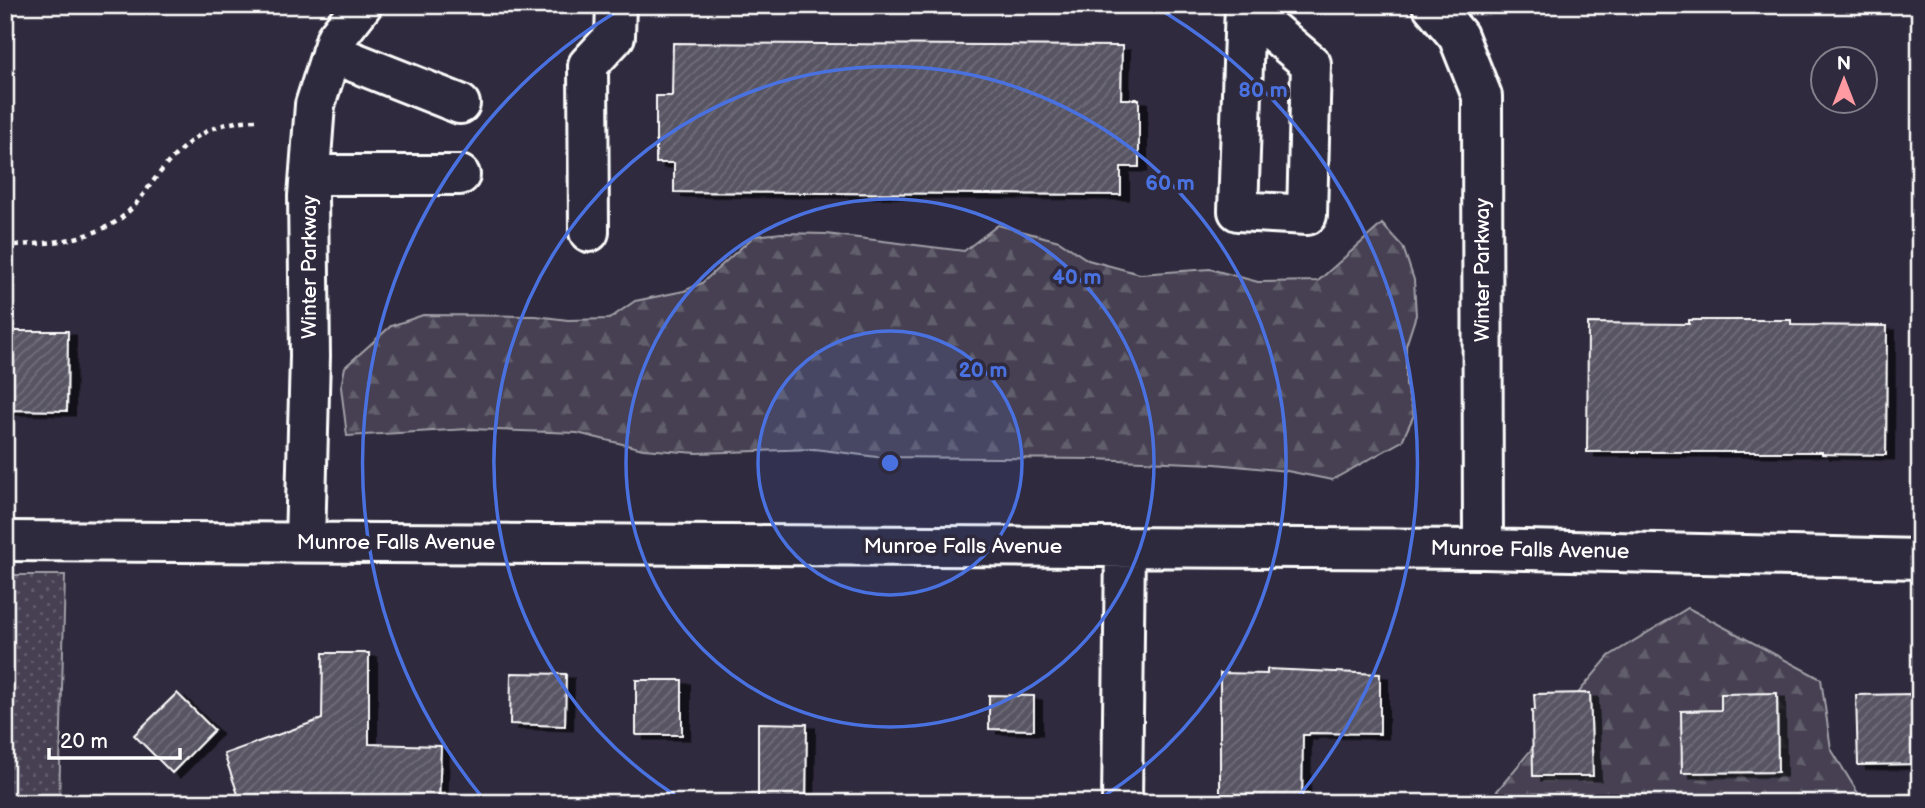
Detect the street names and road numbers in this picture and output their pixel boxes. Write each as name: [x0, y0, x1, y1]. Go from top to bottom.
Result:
street label: Winter Parkway: [297, 195, 322, 339]
street label: Winter Parkway: [1470, 198, 1495, 342]
street label: Munroe Falls Avenue: [297, 530, 495, 555]
street label: Munroe Falls Avenue: [864, 534, 1062, 559]
street label: Munroe Falls Avenue: [1431, 536, 1629, 564]

